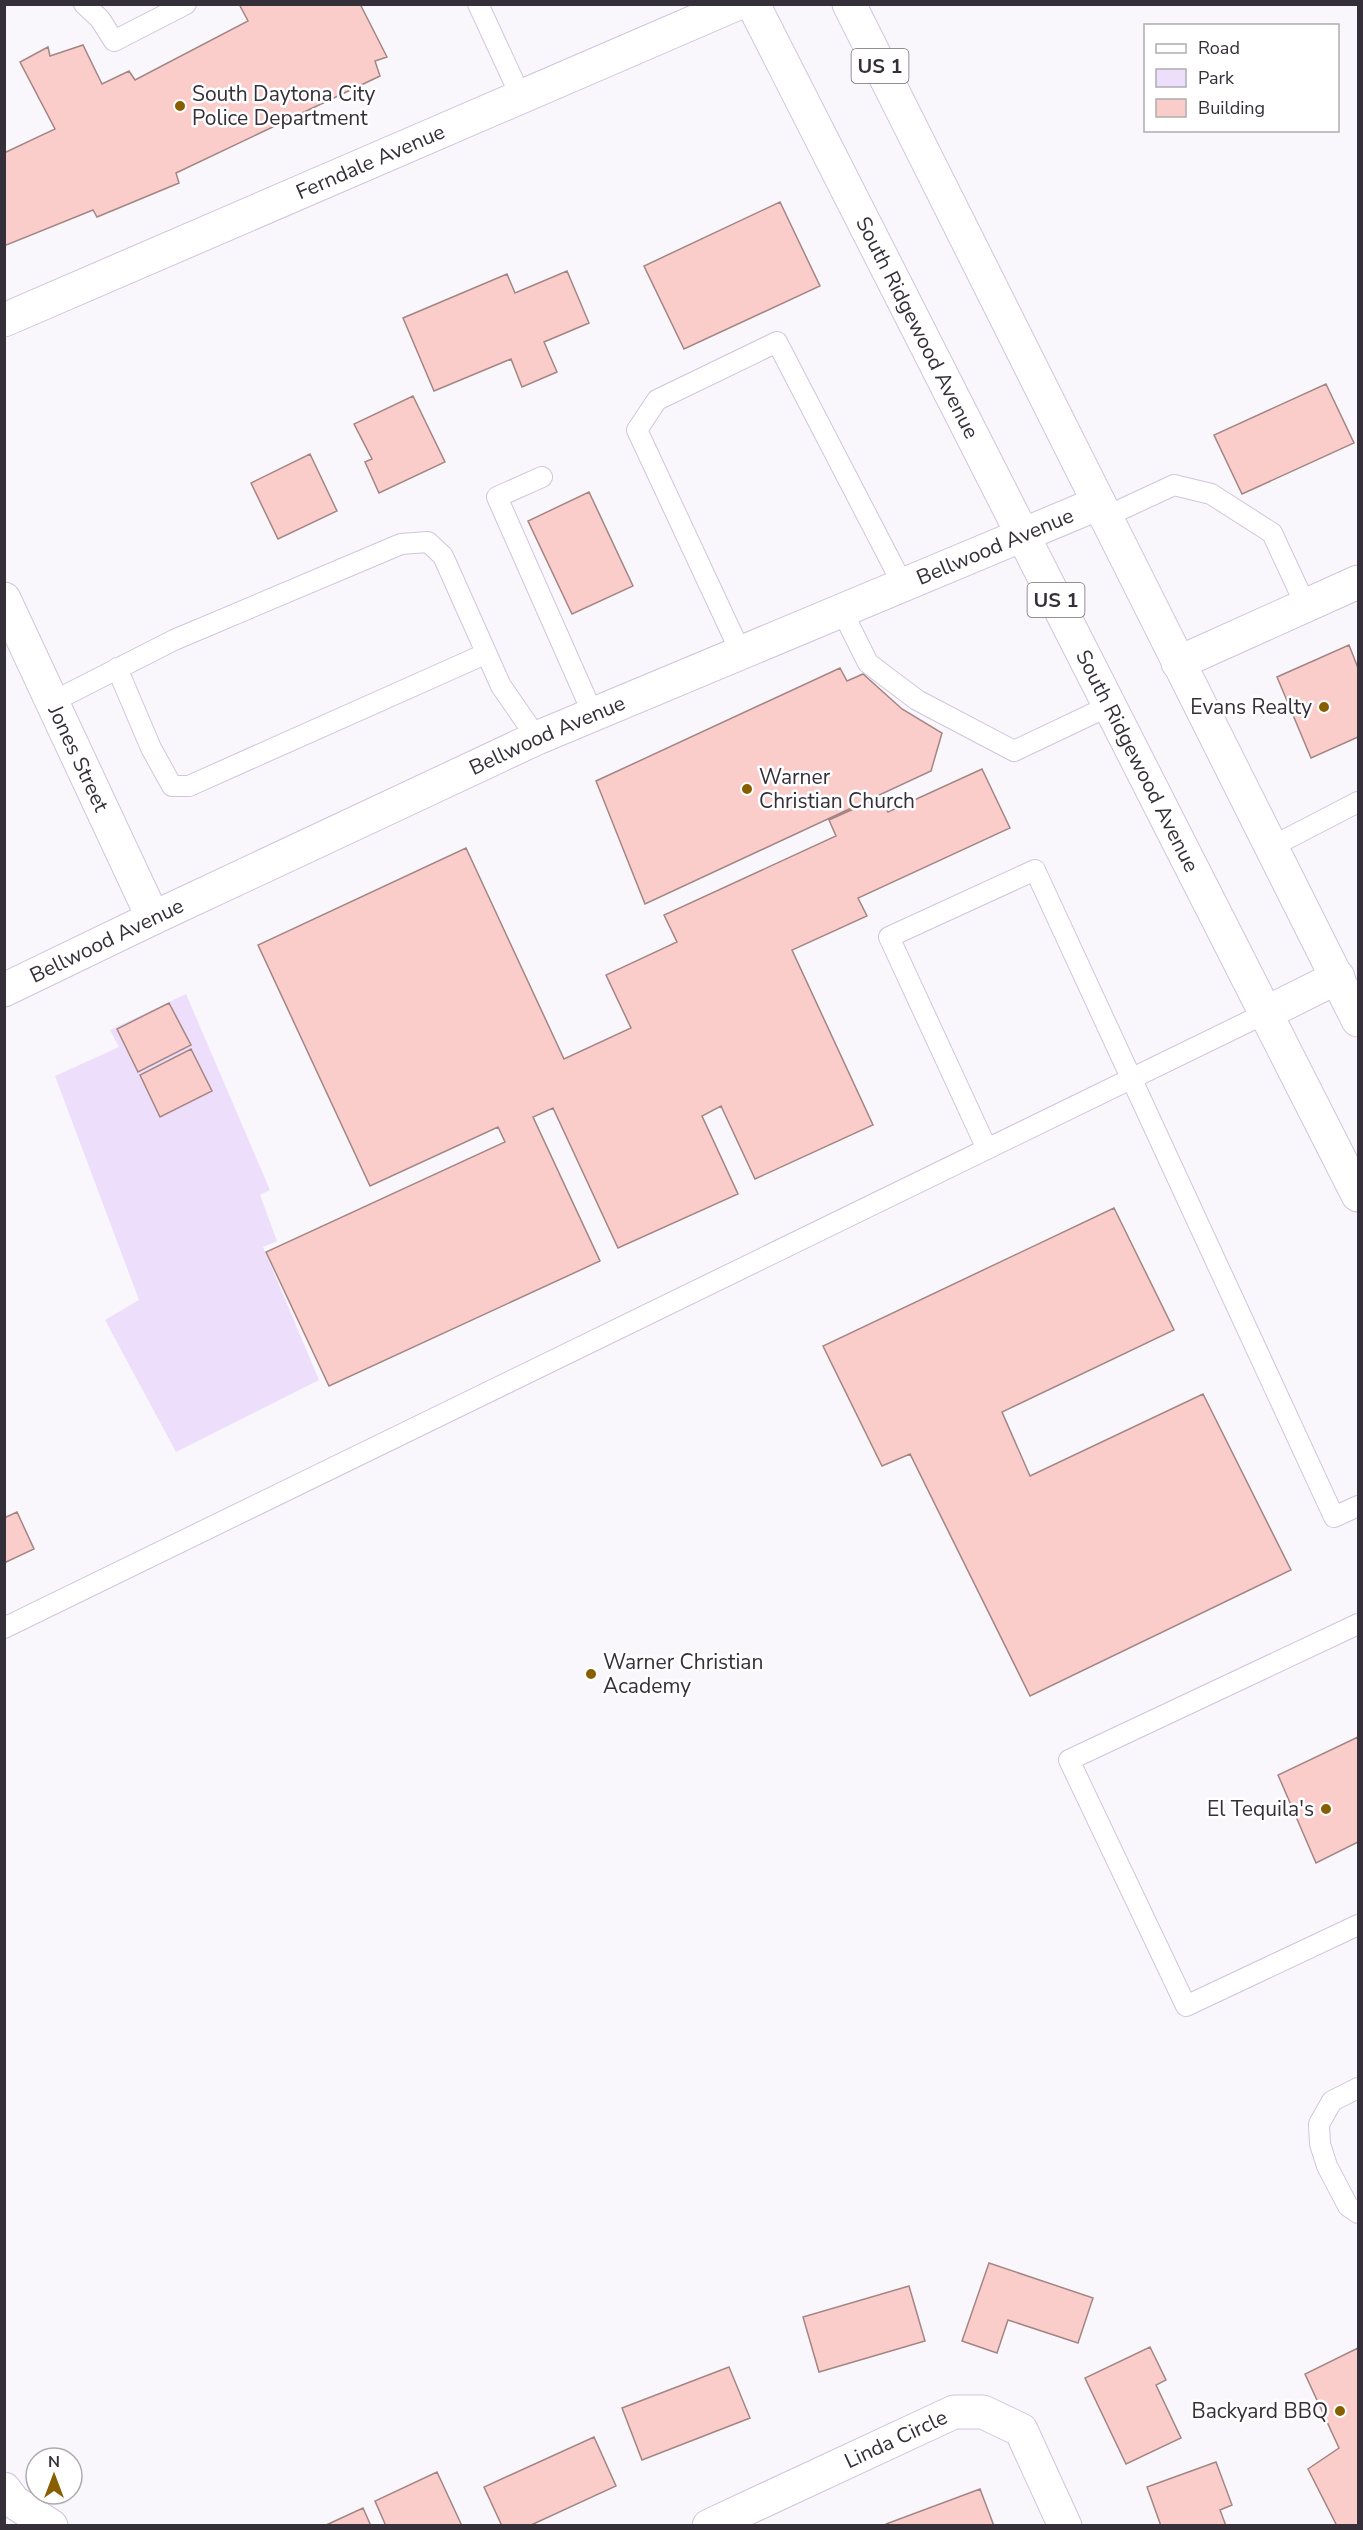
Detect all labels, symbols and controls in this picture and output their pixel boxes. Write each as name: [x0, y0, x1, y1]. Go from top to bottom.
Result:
legend: [1144, 24, 1339, 132]
text: Road: [1198, 36, 1240, 60]
road number: US 1: [852, 49, 908, 83]
text: Park: [1198, 66, 1235, 90]
place label: South Daytona City Police Department: [192, 80, 376, 132]
text: Building: [1198, 96, 1265, 120]
marker: South Daytona City Police Department: [173, 99, 187, 113]
street label: Ferndale Avenue: [292, 117, 449, 206]
street label: South Ridgewood Avenue: [849, 212, 986, 444]
street label: Bellwood Avenue: [912, 501, 1078, 592]
road number: US 1: [1028, 583, 1084, 617]
street label: South Ridgewood Avenue: [1069, 645, 1206, 877]
street label: Bellwood Avenue: [465, 689, 629, 782]
place label: Evans Realty: [1190, 693, 1312, 721]
street label: Jones Street: [41, 700, 116, 817]
marker: Evans Realty: [1317, 700, 1331, 714]
place label: Warner Christian Church: [759, 763, 915, 815]
marker: Warner Christian Church: [740, 782, 754, 796]
street label: Bellwood Avenue: [25, 892, 188, 989]
place label: Warner Christian Academy: [603, 1648, 763, 1700]
marker: Warner Christian Academy: [584, 1667, 598, 1681]
place label: El Tequila's: [1207, 1795, 1314, 1823]
marker: El Tequila's: [1319, 1802, 1333, 1816]
place label: Backyard BBQ: [1192, 2397, 1328, 2425]
street label: Linda Circle: [840, 2403, 952, 2475]
marker: Backyard BBQ: [1333, 2404, 1347, 2418]
north arrow: [24, 2446, 84, 2506]
text: N: [48, 2451, 60, 2473]

